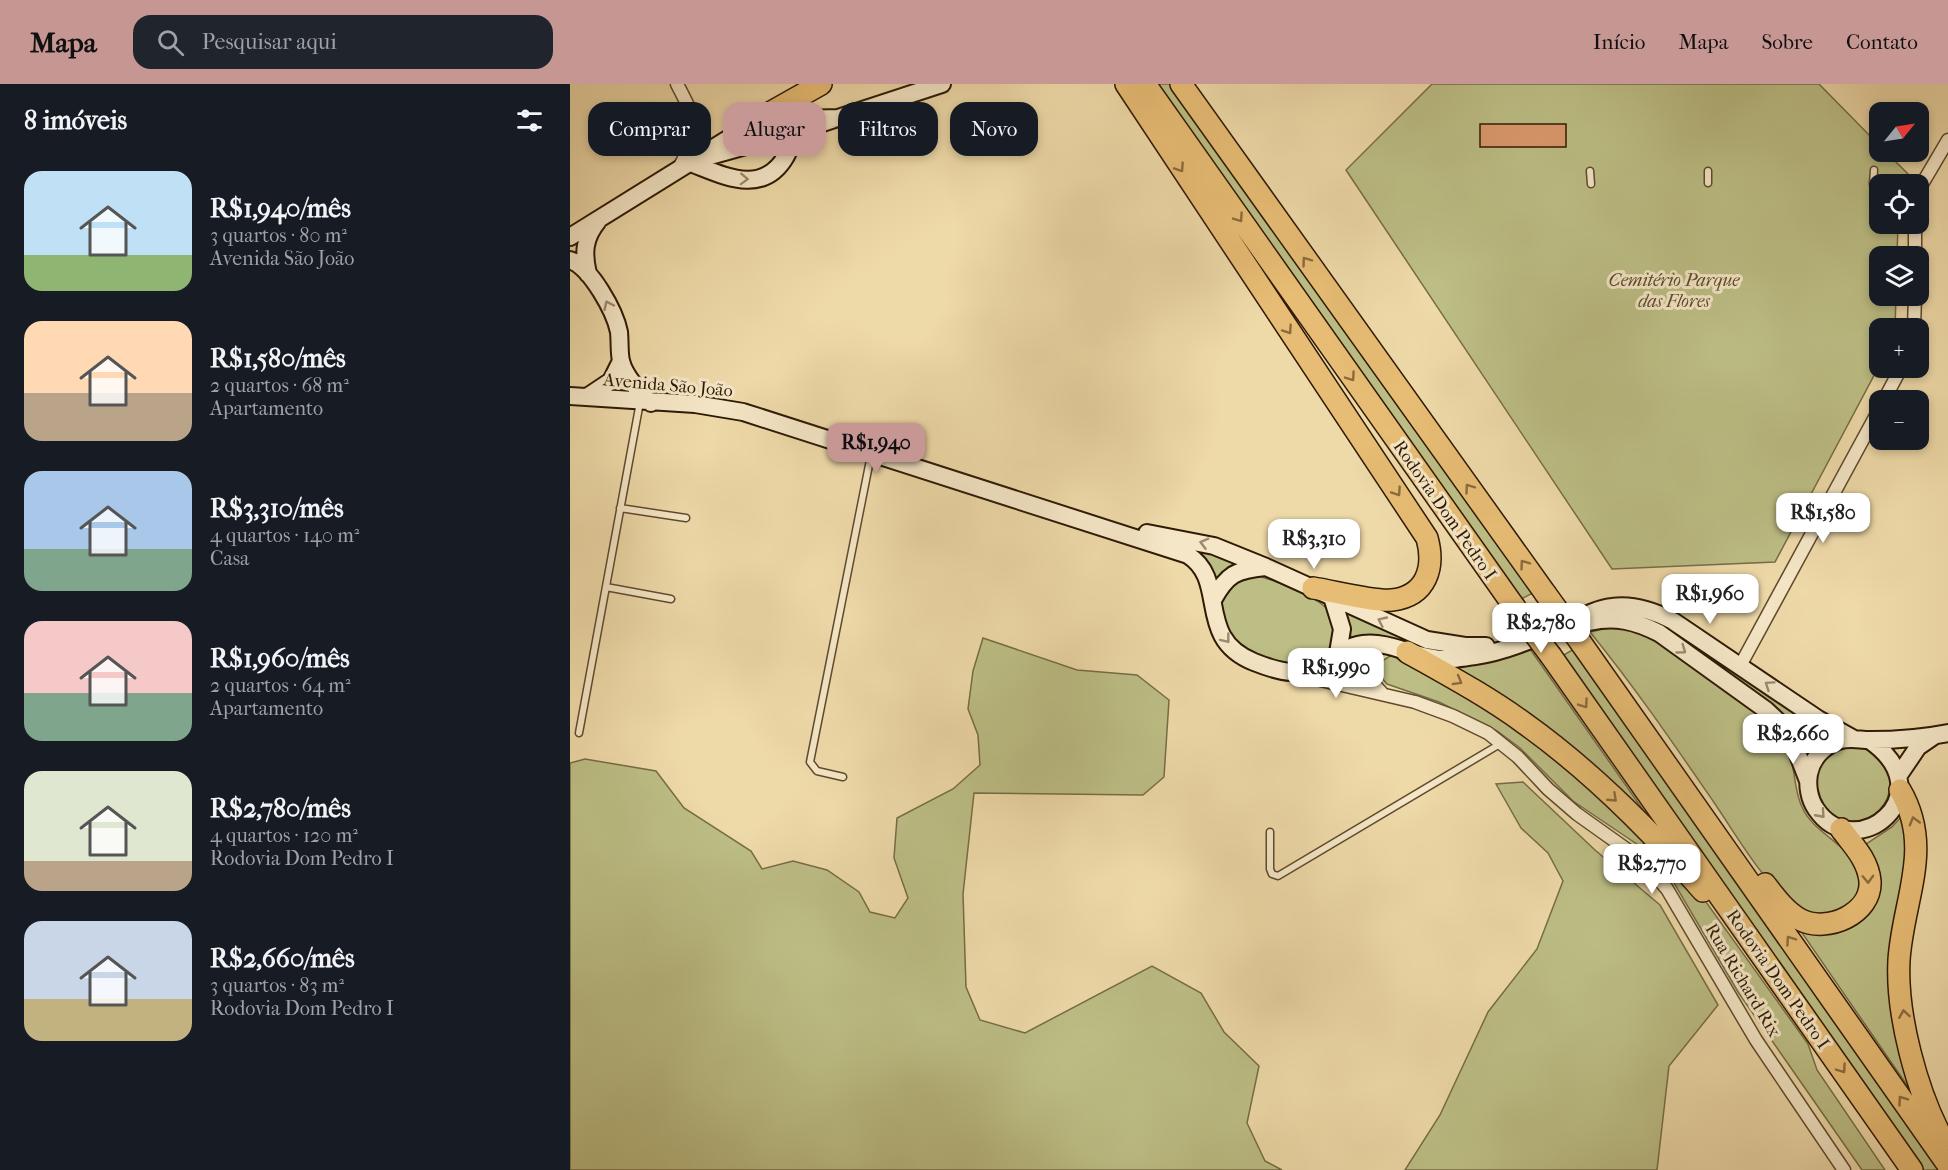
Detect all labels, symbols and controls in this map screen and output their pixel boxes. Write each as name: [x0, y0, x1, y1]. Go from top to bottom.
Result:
search box: [133, 15, 553, 69]
text: Mapa: [30, 26, 97, 59]
icon: search: [154, 26, 187, 59]
text: Pesquisar aqui: [202, 29, 337, 55]
text: Início: [1593, 30, 1645, 54]
text: Mapa: [1678, 30, 1728, 54]
text: Sobre: [1761, 30, 1813, 54]
text: Contato: [1846, 30, 1918, 54]
chip: Comprar: [588, 102, 711, 156]
chip: Alugar: [723, 102, 826, 156]
chip: Filtros: [838, 102, 938, 156]
chip: Novo: [950, 102, 1038, 156]
north arrow: [1869, 102, 1929, 162]
map controls: [1869, 102, 1929, 450]
icon: filters: [513, 104, 546, 137]
text: 8 imóveis: [24, 105, 127, 136]
one-way arrow: [1173, 162, 1184, 173]
one-way arrow: [739, 173, 748, 186]
button: locate: [1869, 174, 1929, 234]
text: R$1,940/mês: [210, 193, 351, 224]
icon: home: [72, 195, 144, 267]
one-way arrow: [1232, 211, 1243, 222]
text: 3 quartos · 80 m²: [210, 224, 347, 247]
button: layers: [1869, 246, 1929, 306]
text: Avenida São João: [210, 247, 355, 270]
one-way arrow: [1302, 257, 1313, 268]
park label: Cemitério Parque das Flores: [1608, 270, 1740, 312]
one-way arrow: [603, 301, 615, 312]
button: +: [1869, 318, 1929, 378]
one-way arrow: [1281, 324, 1292, 335]
text: R$1,580/mês: [210, 343, 346, 374]
icon: home: [72, 345, 144, 417]
street label: Avenida São João: [601, 369, 734, 402]
one-way arrow: [1344, 371, 1355, 382]
text: 2 quartos · 68 m²: [210, 374, 349, 397]
button: −: [1869, 390, 1929, 450]
text: Apartamento: [210, 397, 323, 420]
pin: R$1,940: [821, 423, 931, 474]
text: R$1,940: [841, 431, 911, 454]
street label: Rodovia Dom Pedro I: [1389, 437, 1501, 584]
one-way arrow: [1465, 483, 1476, 494]
one-way arrow: [1390, 486, 1401, 497]
text: R$3,310/mês: [210, 493, 344, 524]
pin: R$1,580: [1768, 493, 1878, 544]
icon: home: [72, 495, 144, 567]
text: R$1,580: [1790, 501, 1856, 524]
pin: R$3,310: [1259, 519, 1369, 570]
text: 4 quartos · 140 m²: [210, 524, 359, 547]
text: R$3,310: [1282, 527, 1346, 550]
one-way arrow: [1199, 538, 1210, 550]
text: Casa: [210, 547, 249, 570]
one-way arrow: [1520, 560, 1531, 571]
pin: R$1,960: [1655, 574, 1765, 625]
text: R$1,960: [1676, 582, 1744, 605]
pin: R$2,780: [1486, 603, 1596, 654]
text: R$2,780: [1506, 611, 1576, 634]
one-way arrow: [1378, 616, 1389, 628]
one-way arrow: [1219, 633, 1230, 644]
text: R$1,960/mês: [210, 643, 350, 674]
one-way arrow: [1676, 643, 1687, 654]
icon: home: [72, 645, 144, 717]
pin: R$1,990: [1281, 648, 1391, 699]
text: R$1,990: [1302, 656, 1370, 679]
text: 2 quartos · 64 m²: [210, 674, 351, 697]
one-way arrow: [1451, 674, 1462, 685]
one-way arrow: [1765, 681, 1776, 692]
text: Apartamento: [210, 697, 323, 720]
one-way arrow: [1577, 697, 1588, 708]
pin: R$2,660: [1738, 714, 1848, 765]
text: R$2,660: [1757, 722, 1829, 745]
one-way arrow: [1606, 791, 1617, 802]
text: R$2,780/mês: [210, 793, 351, 824]
icon: home: [72, 795, 144, 867]
one-way arrow: [1814, 807, 1825, 818]
one-way arrow: [1908, 817, 1921, 827]
text: 4 quartos · 120 m²: [210, 824, 358, 847]
pin: R$2,770: [1597, 844, 1707, 895]
text: Rodovia Dom Pedro I: [210, 847, 394, 870]
text: R$2,770: [1617, 852, 1687, 875]
one-way arrow: [1861, 875, 1874, 884]
street label: Rodovia Dom Pedro I: [1722, 906, 1834, 1053]
street label: Rua Richard Rix: [1700, 920, 1785, 1041]
one-way arrow: [1786, 936, 1797, 947]
text: R$2,660/mês: [210, 943, 355, 974]
icon: home: [72, 945, 144, 1017]
text: 3 quartos · 83 m²: [210, 974, 344, 997]
text: Rodovia Dom Pedro I: [210, 997, 394, 1020]
one-way arrow: [1899, 1010, 1911, 1019]
one-way arrow: [1835, 1063, 1846, 1074]
one-way arrow: [1898, 1095, 1909, 1106]

